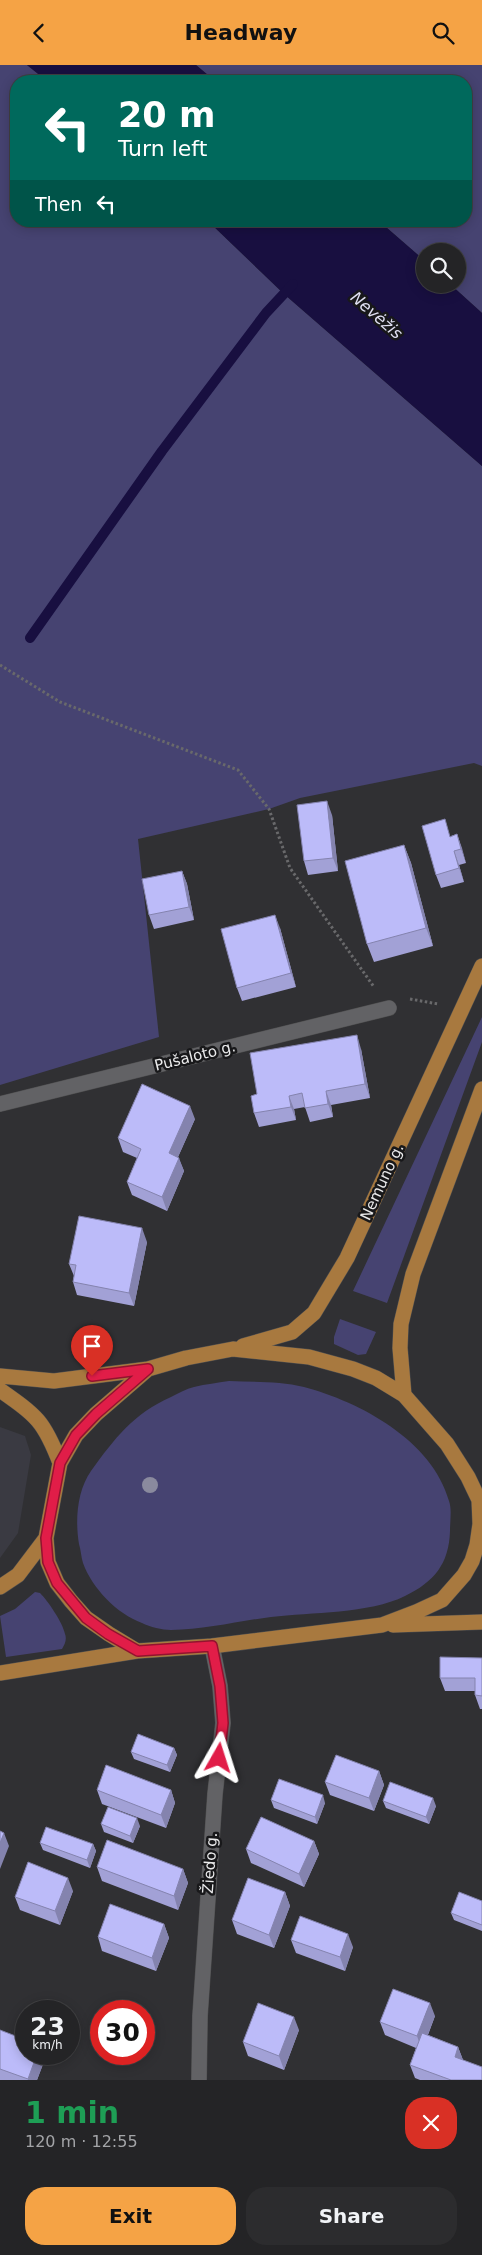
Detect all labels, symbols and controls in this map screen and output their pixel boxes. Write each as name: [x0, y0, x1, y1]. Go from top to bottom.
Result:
icon: back: [25, 19, 53, 47]
icon: search: [429, 19, 457, 47]
text: Headway: [185, 20, 297, 45]
icon: left: [35, 95, 100, 160]
text: 20 m: [118, 95, 215, 135]
text: Turn left: [118, 136, 207, 161]
icon: left: [92, 190, 120, 218]
text: Then: [35, 193, 82, 215]
map controls: [416, 243, 466, 293]
button: search: [416, 243, 466, 293]
water label: Nevėžis: [347, 288, 406, 343]
street label: Pušaloto g.: [153, 1037, 237, 1075]
street label: Nemuno g.: [356, 1141, 408, 1223]
pin: [71, 1325, 113, 1376]
icon: arrive: [78, 1332, 106, 1360]
position arrow: [192, 1731, 244, 1783]
street label: Žiedo g.: [198, 1832, 221, 1894]
speed limit sign: 30: [90, 2000, 155, 2065]
text: 23: [30, 2012, 65, 2041]
text: km/h: [32, 2038, 63, 2052]
text: 1 min: [25, 2095, 119, 2130]
button: close: [405, 2097, 457, 2149]
text: 120 m · 12:55: [25, 2132, 138, 2151]
button: Exit: [25, 2187, 236, 2245]
button: Share: [246, 2187, 457, 2245]

